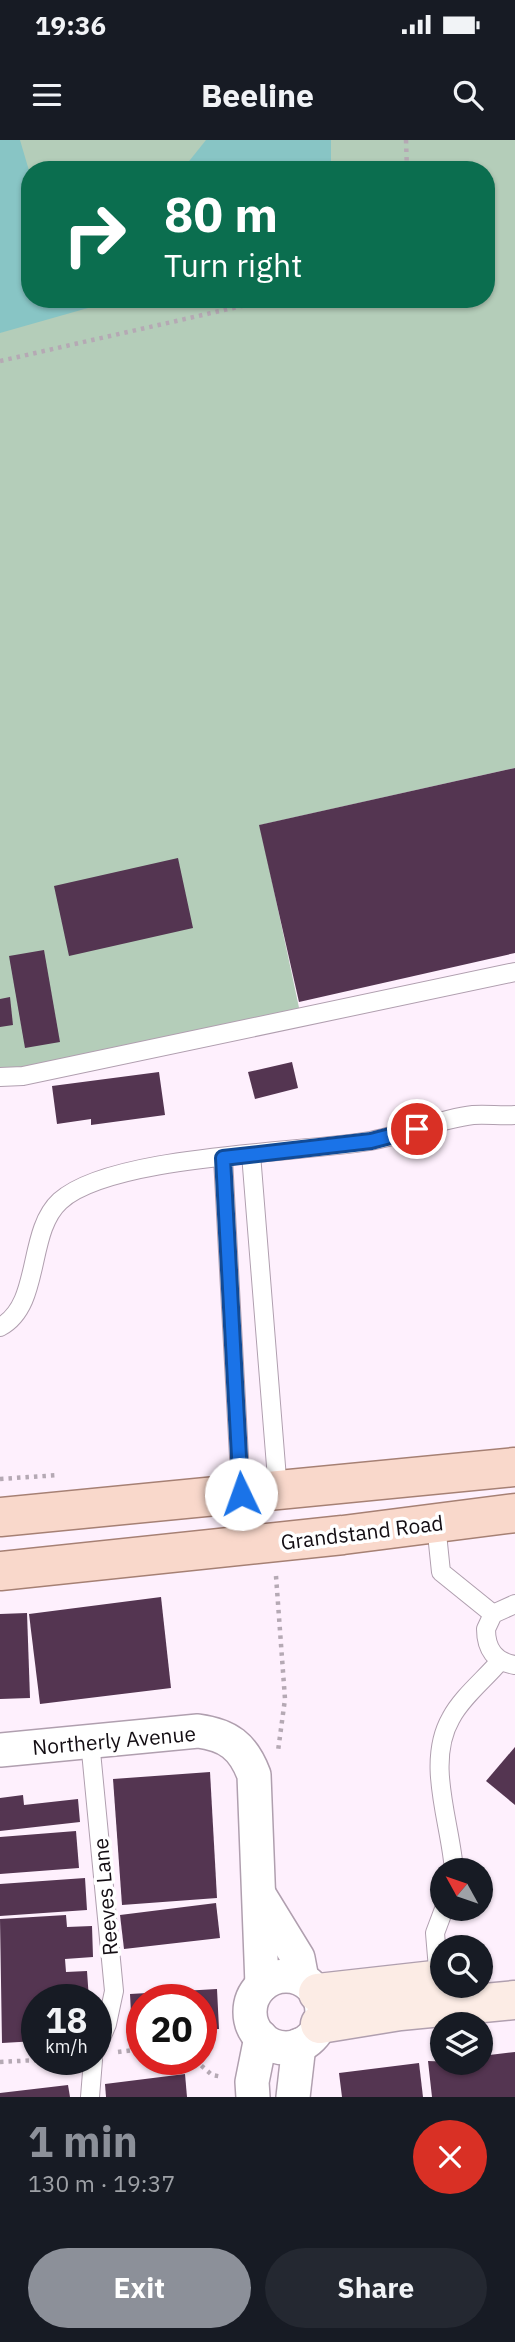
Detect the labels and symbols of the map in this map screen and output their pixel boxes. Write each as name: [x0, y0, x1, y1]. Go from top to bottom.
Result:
pin: [387, 1099, 447, 1159]
position arrow: [204, 1457, 278, 1531]
street label: Grandstand Road: [279, 1508, 445, 1556]
street label: Northerly Avenue: [31, 1719, 197, 1761]
street label: Reeves Lane: [86, 1837, 124, 1957]
north arrow: [430, 1858, 494, 1922]
speed limit sign: 20: [126, 1984, 217, 2075]

